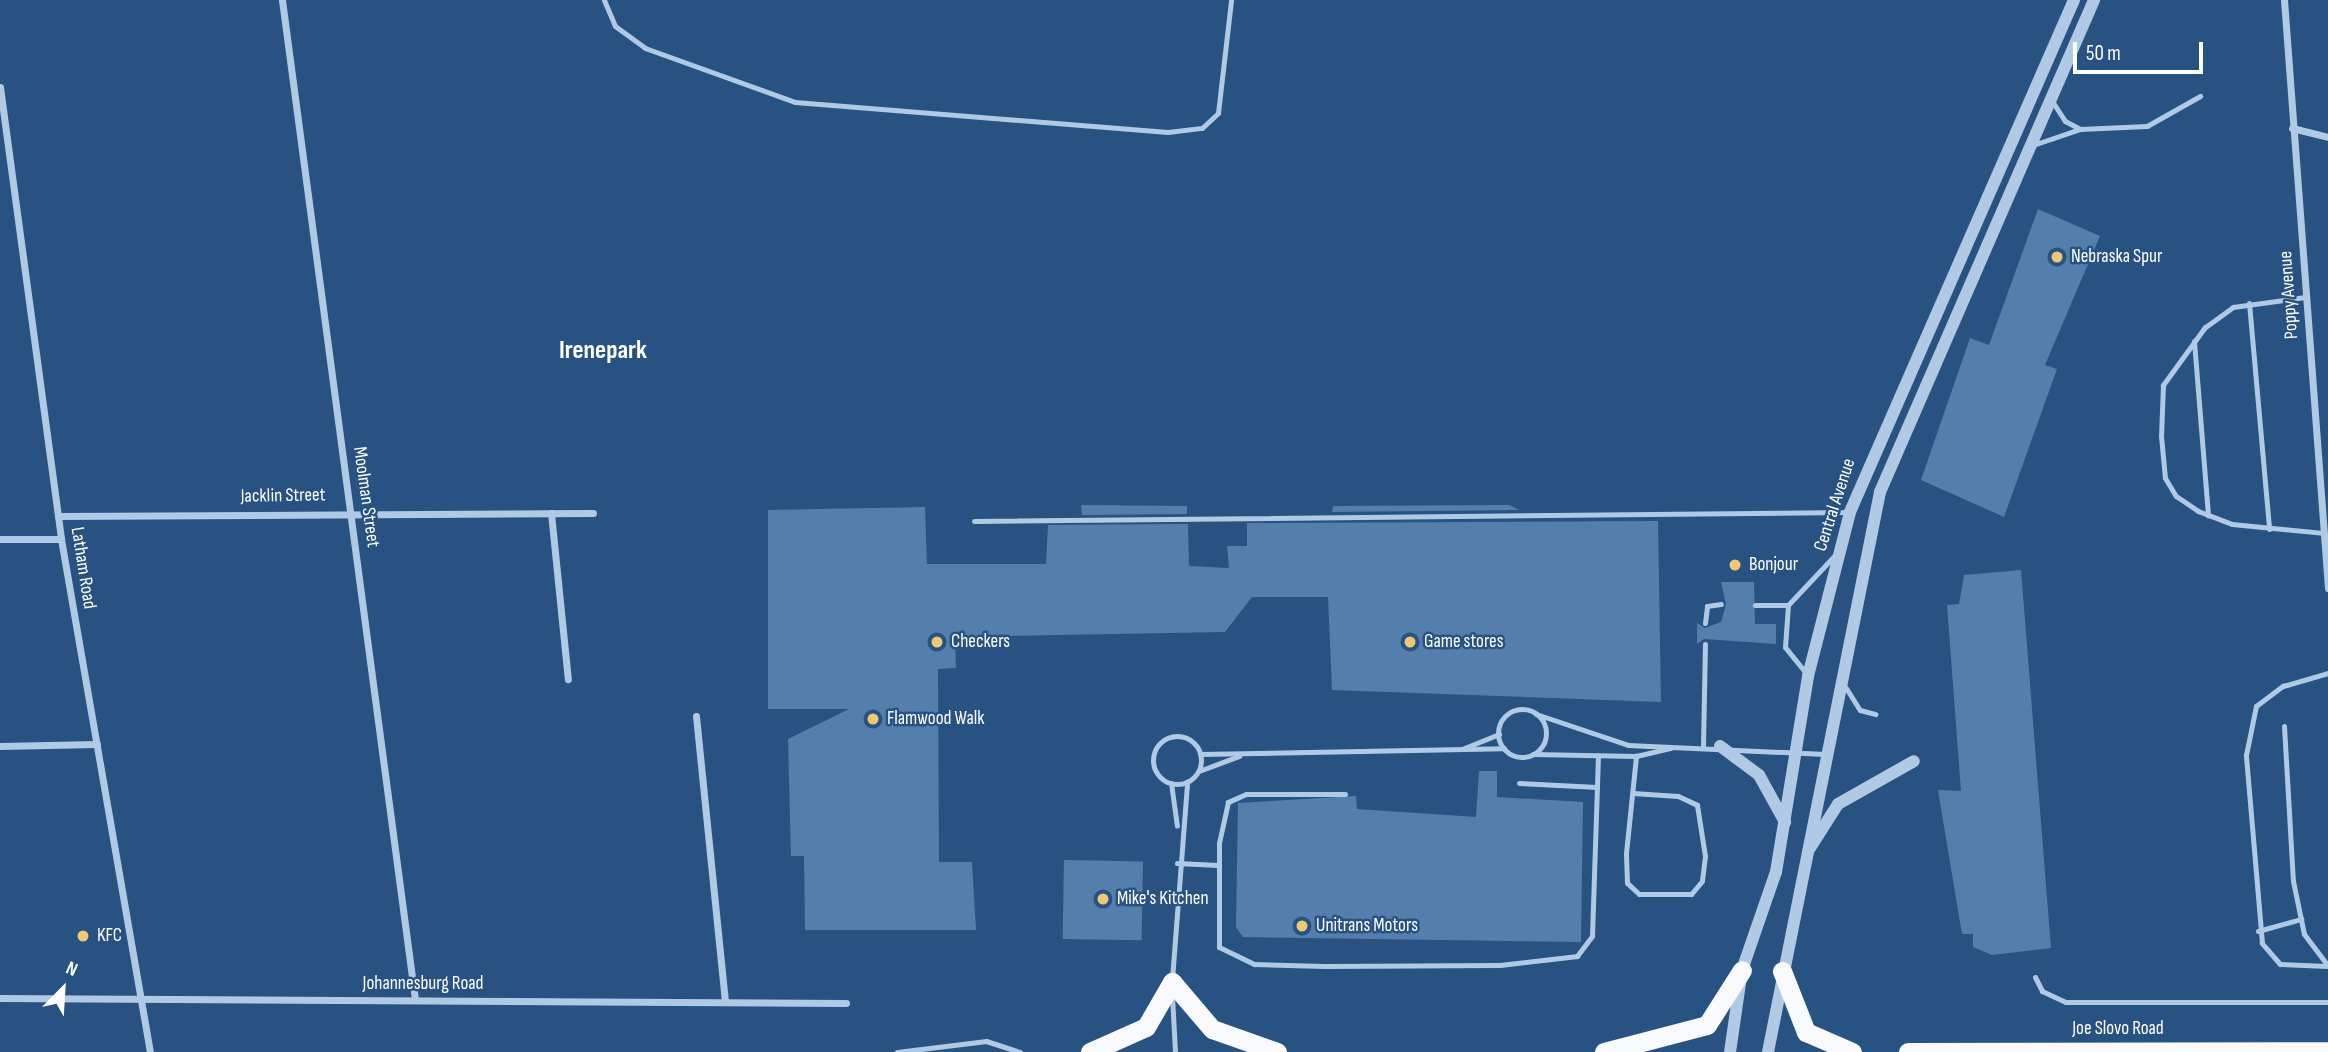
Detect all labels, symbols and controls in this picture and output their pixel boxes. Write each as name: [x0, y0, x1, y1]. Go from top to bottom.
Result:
scale bar: [2076, 28, 2206, 72]
text: 50 m: [2086, 41, 2121, 66]
place label: Nebraska Spur: [2071, 246, 2162, 268]
marker: Nebraska Spur: [2049, 249, 2065, 265]
street label: Poppy Avenue: [2275, 250, 2303, 340]
district label: Irenepark: [559, 335, 647, 367]
street label: Moolman Street: [348, 445, 384, 549]
street label: Central Avenue: [1809, 456, 1861, 554]
street label: Jacklin Street: [240, 484, 326, 508]
street label: Latham Road: [65, 525, 101, 611]
place label: Bonjour: [1749, 554, 1798, 576]
marker: Bonjour: [1727, 557, 1743, 573]
place label: Checkers: [951, 631, 1010, 653]
place label: Game stores: [1424, 631, 1504, 653]
marker: Checkers: [929, 634, 945, 650]
marker: Game stores: [1402, 634, 1418, 650]
place label: Flamwood Walk: [887, 708, 985, 730]
marker: Flamwood Walk: [865, 711, 881, 727]
place label: Mike's Kitchen: [1117, 888, 1209, 910]
marker: Mike's Kitchen: [1095, 891, 1111, 907]
place label: Unitrans Motors: [1316, 915, 1418, 937]
marker: Unitrans Motors: [1294, 918, 1310, 934]
place label: KFC: [97, 925, 122, 947]
marker: KFC: [75, 928, 91, 944]
north arrow: [28, 954, 98, 1024]
text: N: [62, 957, 81, 982]
street label: Johannesburg Road: [363, 973, 483, 995]
street label: Joe Slovo Road: [2072, 1018, 2164, 1040]

